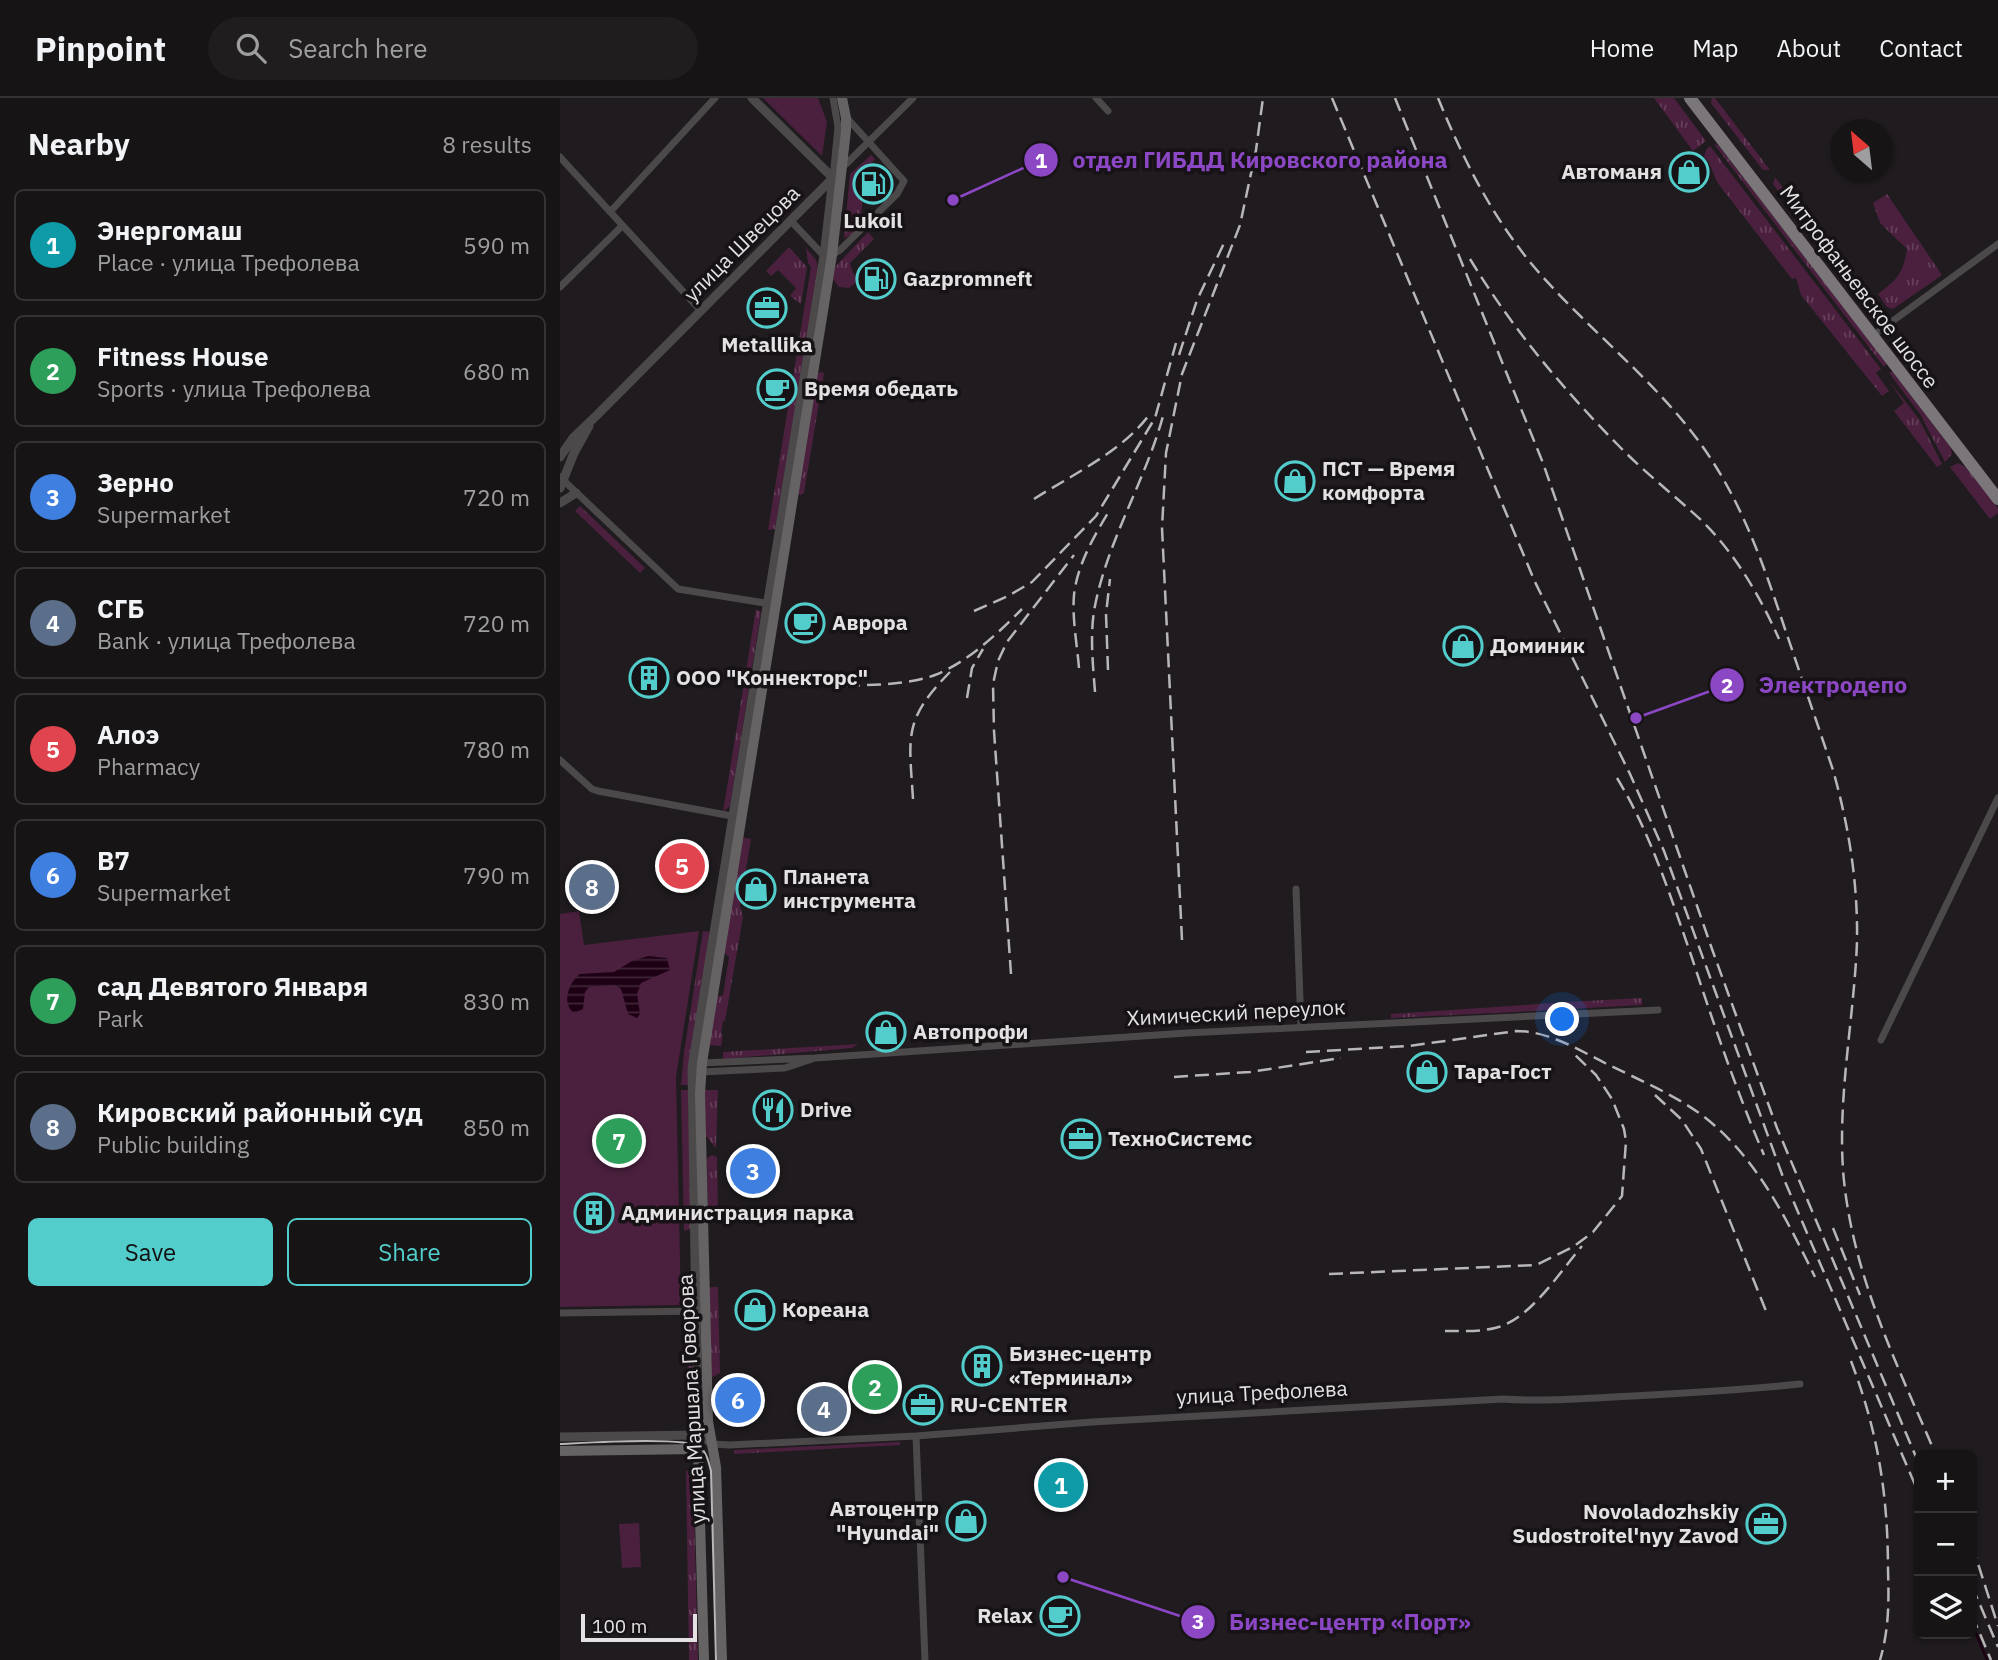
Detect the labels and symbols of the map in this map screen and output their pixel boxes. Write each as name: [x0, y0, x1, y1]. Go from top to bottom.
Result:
north arrow: [1830, 119, 1893, 182]
callout: отдел ГИБДД Кировского района: [1023, 138, 1461, 182]
text: отдел ГИБДД Кировского района: [1072, 144, 1448, 174]
text: 1: [1035, 146, 1048, 174]
shop icon: Автоманя: [1668, 151, 1710, 193]
place label: Автоманя: [1561, 157, 1662, 185]
fuel station icon: Lukoil: [852, 163, 894, 205]
street label: улица Швецова: [677, 179, 806, 308]
street label: Митрофаньевское шоссе: [1774, 179, 1946, 394]
place label: Lukoil: [843, 206, 903, 234]
fuel station icon: Gazpromneft: [855, 258, 897, 300]
place label: Gazpromneft: [903, 264, 1033, 292]
office icon: Metallika: [746, 287, 788, 329]
place label: Metallika: [721, 330, 813, 358]
cafe icon: Время обедать: [756, 368, 798, 410]
place label: Время обедать: [804, 374, 958, 402]
place label: ПСТ — Время комфорта: [1322, 454, 1455, 506]
shop icon: ПСТ — Время комфорта: [1274, 460, 1316, 502]
cafe icon: Аврора: [784, 602, 826, 644]
place label: Аврора: [832, 608, 908, 636]
shop icon: Доминик: [1442, 625, 1484, 667]
place label: Доминик: [1490, 631, 1585, 659]
building icon: ООО "Коннекторс": [628, 657, 670, 699]
place label: ООО "Коннекторс": [676, 663, 868, 691]
callout: Электродепо: [1710, 663, 1921, 707]
text: Электродепо: [1759, 669, 1907, 699]
text: 2: [1721, 671, 1733, 699]
pin: 5: [659, 840, 705, 892]
pin: 8: [569, 861, 615, 913]
place label: Планета инструмента: [783, 862, 916, 914]
shop icon: Планета инструмента: [735, 868, 777, 910]
street label: Химический переулок: [1126, 992, 1346, 1032]
your location: [1545, 1002, 1579, 1036]
shop icon: Автопрофи: [865, 1011, 907, 1053]
place label: Автопрофи: [913, 1017, 1028, 1045]
shop icon: Тара-Гост: [1406, 1051, 1448, 1093]
place label: Тара-Гост: [1454, 1057, 1552, 1085]
restaurant icon: Drive: [752, 1089, 794, 1131]
place label: Drive: [800, 1095, 852, 1123]
pin: 7: [596, 1115, 642, 1167]
office icon: ТехноСистемс: [1060, 1118, 1102, 1160]
place label: ТехноСистемс: [1108, 1124, 1252, 1152]
pin: 3: [730, 1145, 776, 1197]
building icon: Администрация парка: [573, 1192, 615, 1234]
place label: Администрация парка: [621, 1198, 854, 1226]
street label: улица Маршала Говорова: [670, 1273, 712, 1525]
shop icon: Кореана: [734, 1289, 776, 1331]
place label: Кореана: [782, 1295, 869, 1323]
place label: Бизнес-центр «Терминал»: [1009, 1339, 1152, 1391]
building icon: Бизнес-центр «Терминал»: [961, 1345, 1003, 1387]
pin: 2: [852, 1361, 898, 1413]
pin: 6: [715, 1374, 761, 1426]
street label: улица Трефолева: [1176, 1374, 1348, 1410]
pin: 4: [801, 1383, 847, 1435]
office icon: RU-CENTER: [902, 1384, 944, 1426]
place label: RU-CENTER: [950, 1390, 1068, 1418]
pin: 1: [1038, 1459, 1084, 1511]
place label: Автоцентр "Hyundai": [830, 1494, 939, 1546]
place label: Novoladozhskiy Sudostroitel'nyy Zavod: [1512, 1497, 1740, 1549]
shop icon: Автоцентр "Hyundai": [945, 1500, 987, 1542]
office icon: Novoladozhskiy Sudostroitel'nyy Zavod: [1745, 1503, 1787, 1545]
cafe icon: Relax: [1039, 1595, 1081, 1637]
callout: Бизнес-центр «Порт»: [1180, 1600, 1485, 1644]
place label: Relax: [977, 1601, 1033, 1629]
text: Бизнес-центр «Порт»: [1229, 1606, 1471, 1636]
text: 3: [1192, 1607, 1204, 1635]
scale bar: [581, 1611, 696, 1643]

